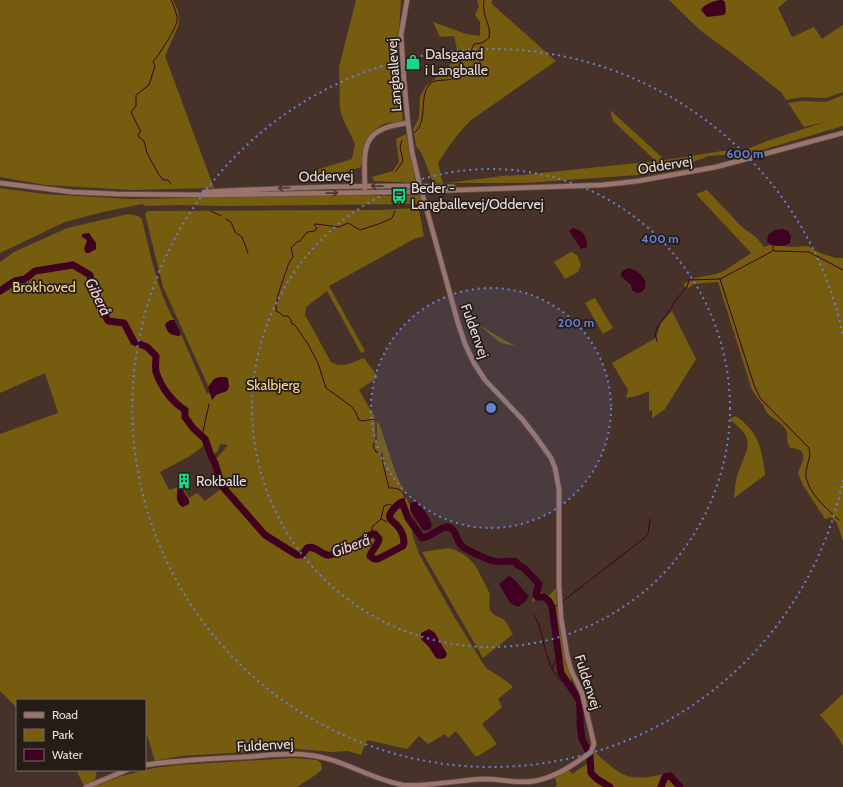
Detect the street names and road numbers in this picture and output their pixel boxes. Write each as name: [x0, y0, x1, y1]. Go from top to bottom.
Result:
street label: Langballevej: [382, 38, 406, 112]
street label: Oddervej: [637, 152, 693, 178]
street label: Oddervej: [298, 167, 354, 185]
street label: Fuldenvej: [457, 301, 493, 361]
street label: Fuldenvej: [571, 652, 605, 712]
street label: Fuldenvej: [236, 735, 294, 755]

